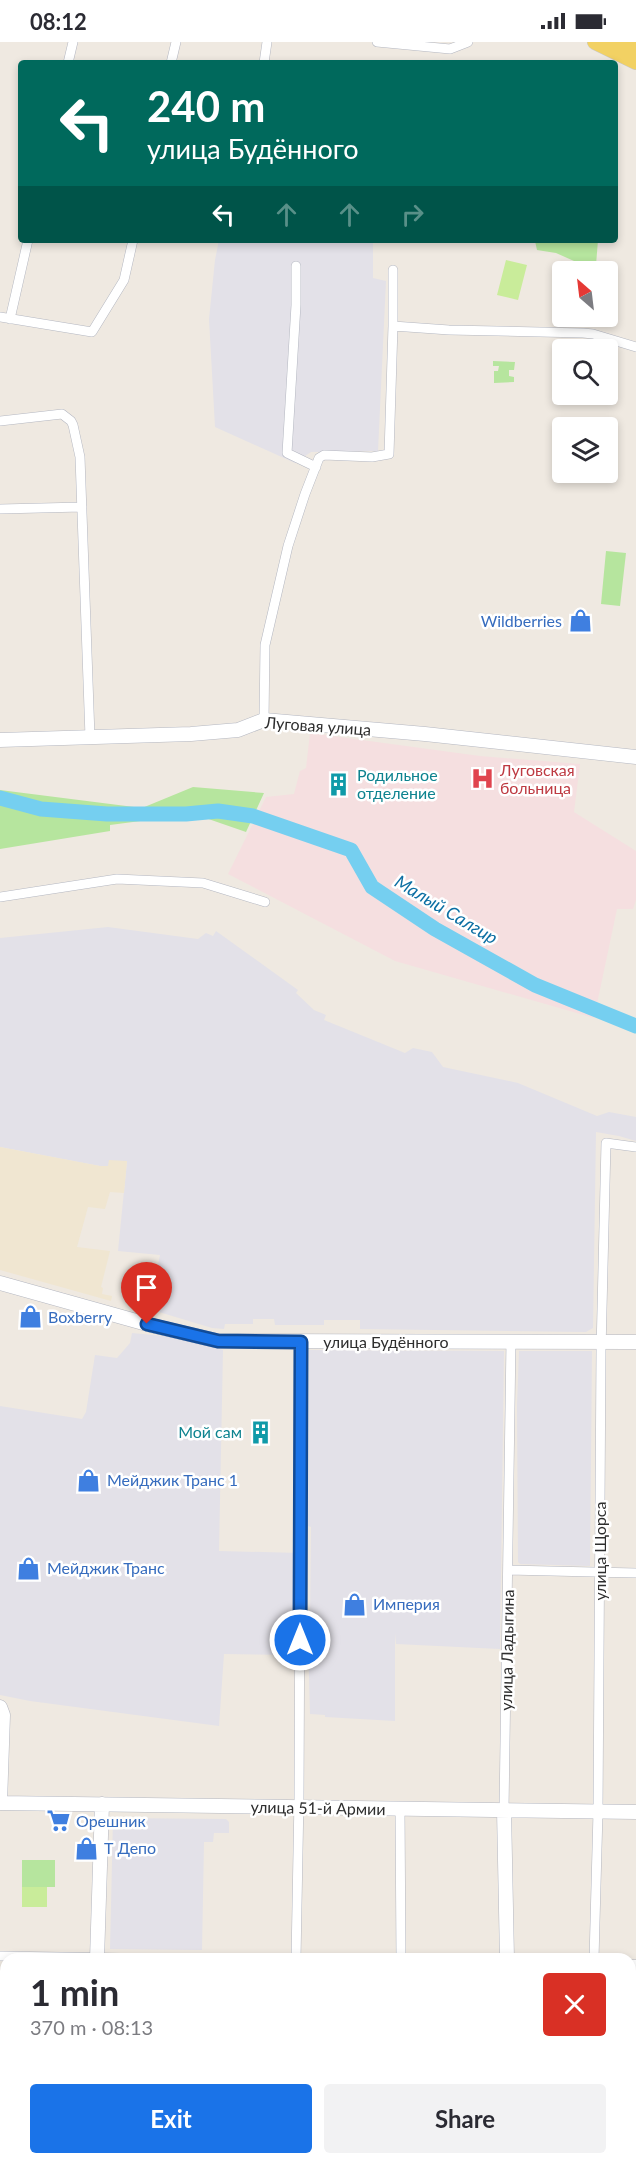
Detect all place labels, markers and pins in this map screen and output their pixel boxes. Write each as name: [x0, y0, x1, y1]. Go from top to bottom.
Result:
shop icon: Wildberries: [567, 608, 593, 634]
place label: Wildberries: [481, 611, 562, 630]
place label: Луговская больница: [499, 760, 575, 797]
place label: Родильное отделение: [357, 765, 438, 802]
hospital icon: Луговская больница: [469, 766, 495, 792]
building icon: Родильное отделение: [326, 771, 352, 797]
pin: [121, 1262, 172, 1324]
shop icon: Boxberry: [17, 1304, 43, 1330]
place label: Boxberry: [48, 1307, 113, 1326]
building icon: Мой сам: [247, 1419, 273, 1445]
place label: Мой сам: [178, 1422, 242, 1441]
shop icon: Мейджик Транс 1: [76, 1467, 102, 1493]
place label: Мейджик Транс 1: [107, 1470, 238, 1489]
shop icon: Мейджик Транс: [16, 1555, 42, 1581]
place label: Мейджик Транс: [47, 1558, 165, 1577]
shop icon: Империя: [342, 1591, 368, 1617]
place label: Империя: [373, 1594, 440, 1613]
supermarket icon: Орешник: [45, 1808, 71, 1834]
place label: Орешник: [76, 1811, 146, 1830]
shop icon: Т Депо: [73, 1835, 99, 1861]
place label: Т Депо: [104, 1838, 156, 1857]

